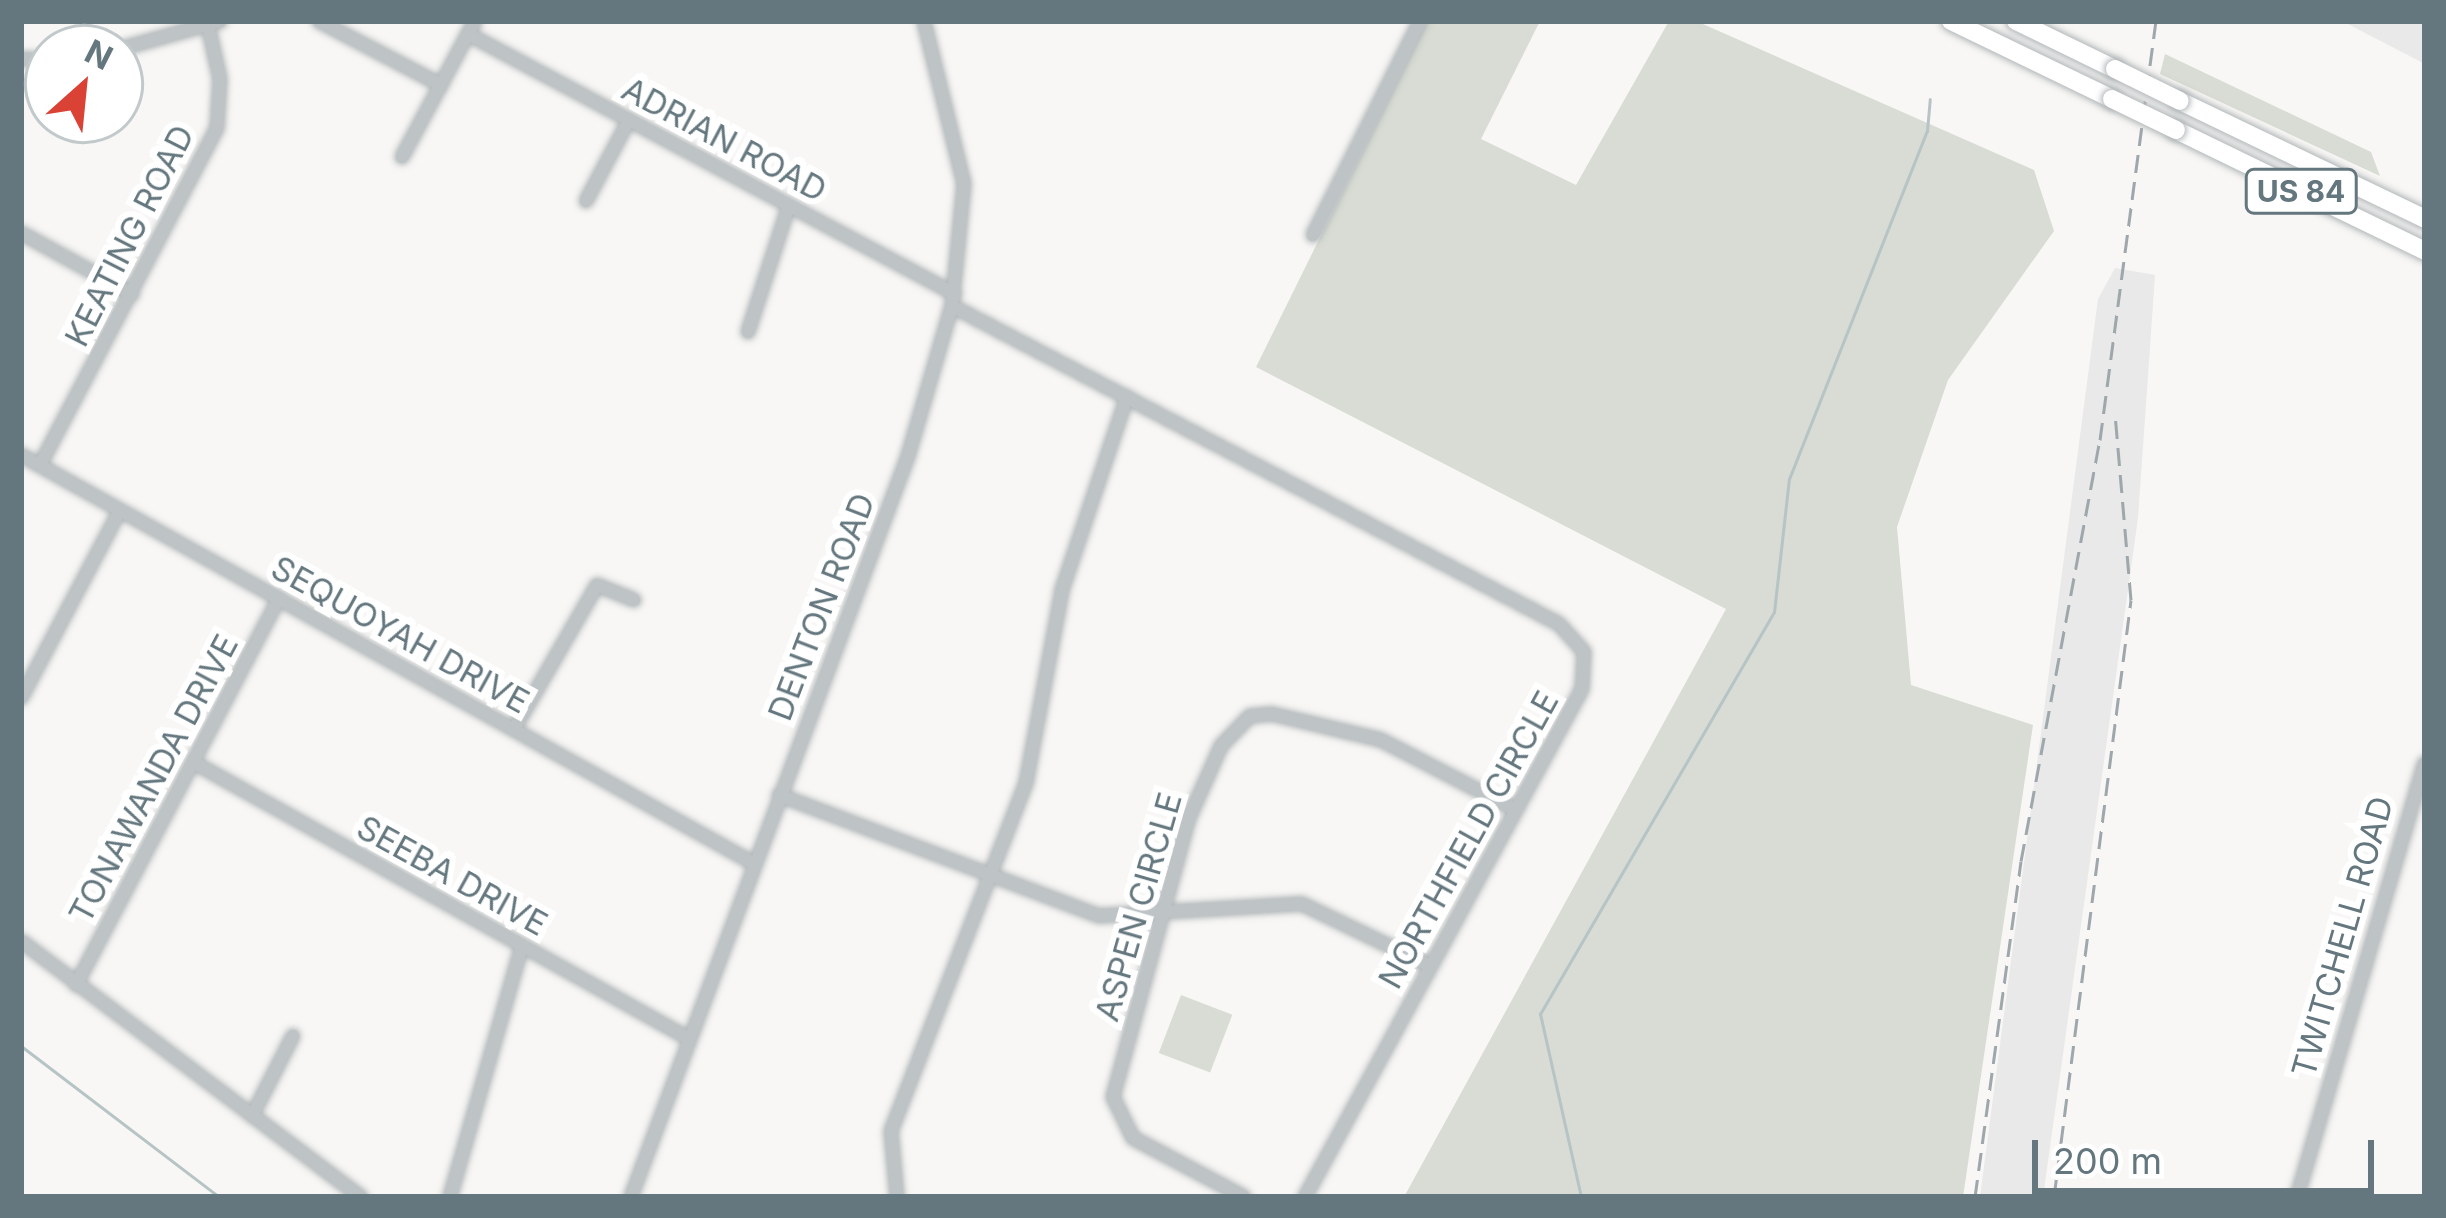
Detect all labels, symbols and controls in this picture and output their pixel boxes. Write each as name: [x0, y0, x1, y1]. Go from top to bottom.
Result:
north arrow: [24, 24, 144, 144]
text: N: [79, 31, 119, 78]
street label: ADRIAN ROAD: [615, 70, 833, 210]
street label: KEATING ROAD: [57, 119, 203, 353]
road number: US 84: [2244, 167, 2358, 215]
street label: DENTON ROAD: [760, 488, 884, 726]
street label: SEQUOYAH DRIVE: [264, 548, 536, 722]
street label: TONAWANDA DRIVE: [61, 628, 247, 930]
street label: NORTHFIELD CIRCLE: [1371, 684, 1567, 996]
street label: ASPEN CIRCLE: [1087, 788, 1191, 1026]
street label: TWITCHELL ROAD: [2284, 792, 2402, 1082]
street label: SEEBA DRIVE: [350, 808, 554, 944]
scale bar: [2038, 1116, 2380, 1190]
text: 200 m: [2053, 1139, 2162, 1183]

